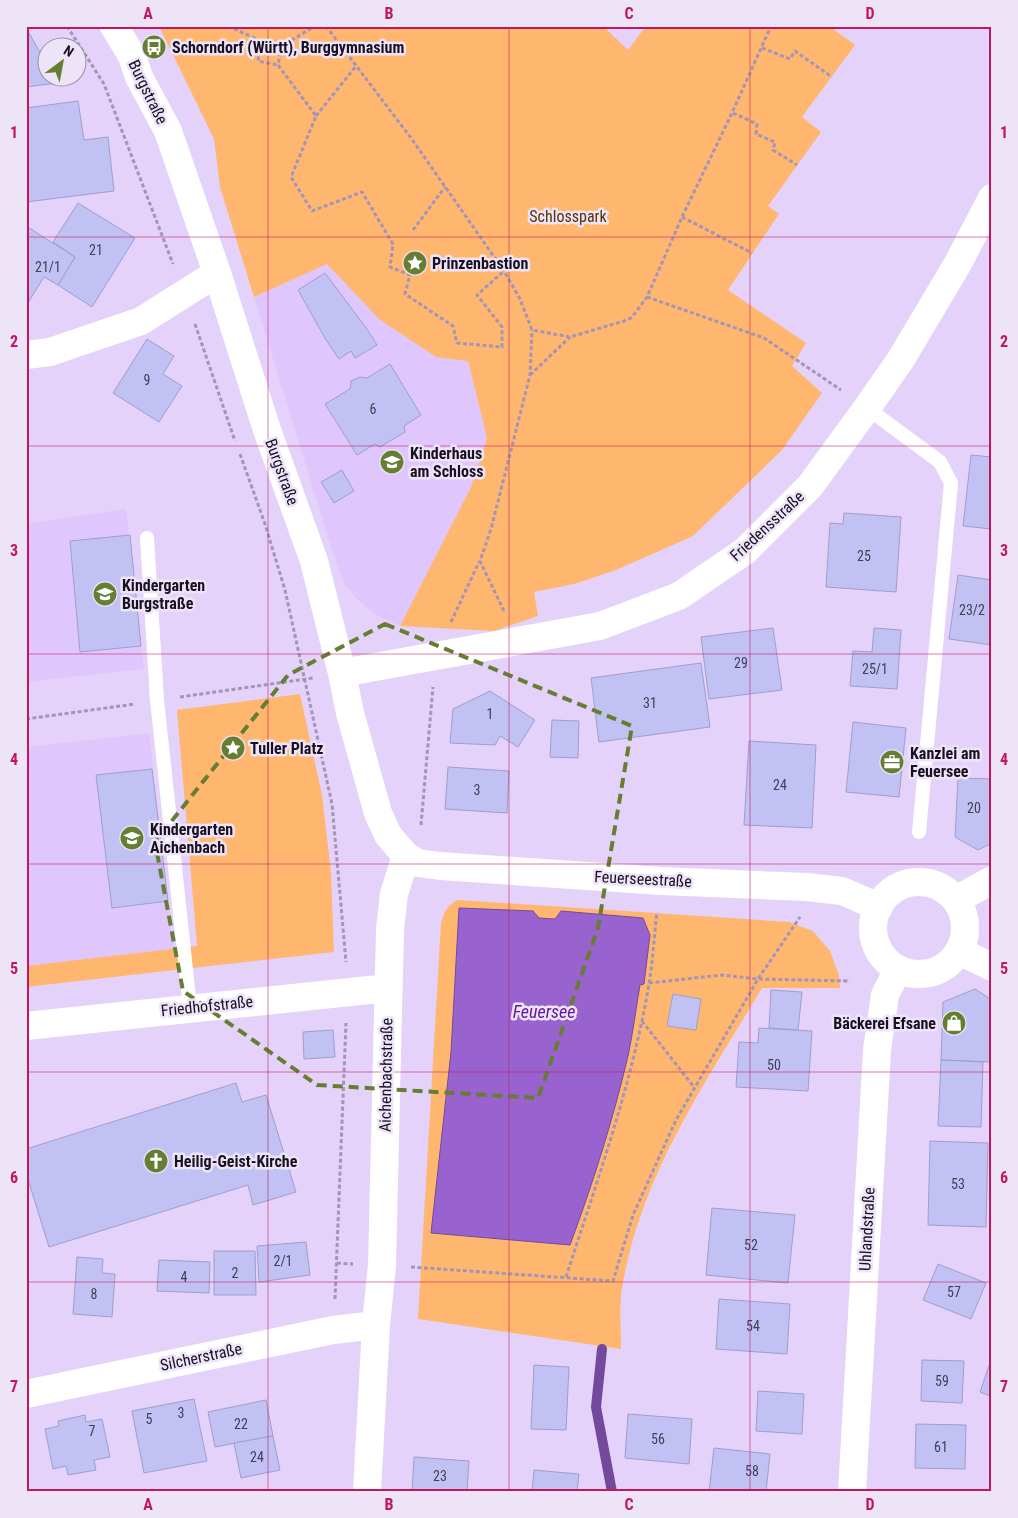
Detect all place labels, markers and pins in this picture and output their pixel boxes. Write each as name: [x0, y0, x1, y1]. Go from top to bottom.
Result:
bus stop icon: Schorndorf (Württ), Burggymnasium: [141, 34, 167, 60]
place label: Schorndorf (Württ), Burggymnasium: [172, 38, 404, 57]
place icon: Prinzenbastion: [402, 250, 428, 276]
place label: Prinzenbastion: [432, 254, 529, 273]
place label: Kinderhaus am Schloss: [410, 444, 483, 481]
school or university icon: Kinderhaus am Schloss: [379, 449, 405, 475]
place label: Kindergarten Burgstraße: [122, 576, 205, 613]
school or university icon: Kindergarten Burgstraße: [92, 581, 118, 607]
place icon: Tuller Platz: [220, 735, 246, 761]
place label: Tuller Platz: [250, 739, 324, 758]
place label: Kanzlei am Feuersee: [910, 744, 980, 781]
office icon: Kanzlei am Feuersee: [879, 749, 905, 775]
place label: Kindergarten Aichenbach: [150, 820, 233, 857]
school or university icon: Kindergarten Aichenbach: [119, 825, 145, 851]
shop icon: Bäckerei Efsane: [941, 1010, 967, 1036]
place label: Bäckerei Efsane: [833, 1014, 936, 1033]
church icon: Heilig-Geist-Kirche: [143, 1148, 169, 1174]
place label: Heilig-Geist-Kirche: [174, 1152, 298, 1171]

